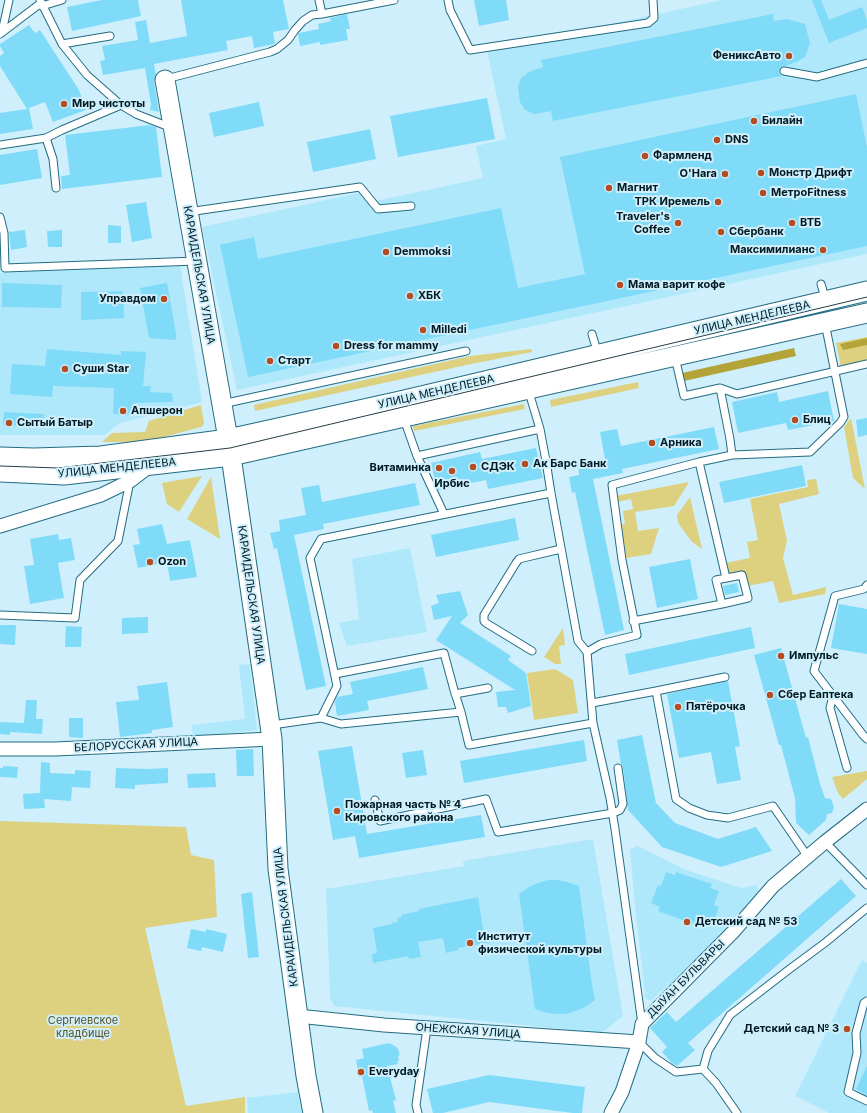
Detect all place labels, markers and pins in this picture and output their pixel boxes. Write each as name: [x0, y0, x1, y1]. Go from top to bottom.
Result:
place label: ФениксАвто: [713, 49, 781, 63]
marker: ФениксАвто: [784, 51, 794, 61]
place label: Мир чистоты: [72, 97, 145, 111]
marker: Мир чистоты: [59, 99, 69, 109]
place label: Билайн: [762, 114, 803, 128]
marker: Билайн: [749, 116, 759, 126]
place label: DNS: [725, 133, 749, 147]
marker: DNS: [712, 135, 722, 145]
place label: Фармленд: [653, 149, 712, 163]
marker: Фармленд: [640, 151, 650, 161]
place label: Монстр Дрифт: [769, 166, 852, 180]
place label: O'Hara: [679, 167, 717, 181]
marker: Монстр Дрифт: [756, 168, 766, 178]
marker: O'Hara: [720, 169, 730, 179]
place label: Магнит: [617, 181, 658, 195]
marker: Магнит: [604, 183, 614, 193]
place label: МетроFitness: [771, 186, 846, 200]
marker: МетроFitness: [758, 188, 768, 198]
place label: ТРК Иремель: [635, 195, 710, 209]
marker: ТРК Иремель: [713, 197, 723, 207]
place label: Traveler's Coffee: [616, 210, 670, 236]
place label: ВТБ: [800, 216, 821, 230]
marker: Traveler's Coffee: [673, 218, 683, 228]
marker: ВТБ: [787, 218, 797, 228]
place label: Сбербанк: [729, 225, 784, 239]
marker: Сбербанк: [716, 227, 726, 237]
place label: Максимилианс: [730, 243, 815, 257]
place label: Demmoksi: [394, 245, 451, 259]
marker: Максимилианс: [818, 245, 828, 255]
marker: Demmoksi: [381, 247, 391, 257]
place label: Мама варит кофе: [628, 278, 725, 292]
marker: Мама варит кофе: [615, 280, 625, 290]
place label: ХБК: [418, 289, 441, 303]
marker: ХБК: [405, 291, 415, 301]
place label: Управдом: [99, 292, 156, 306]
marker: Управдом: [159, 294, 169, 304]
place label: Milledi: [431, 323, 467, 337]
marker: Milledi: [418, 325, 428, 335]
place label: Dress for mammy: [344, 339, 439, 353]
marker: Dress for mammy: [331, 341, 341, 351]
place label: Старт: [278, 354, 311, 368]
marker: Старт: [265, 356, 275, 366]
place label: Суши Star: [73, 362, 129, 376]
marker: Суши Star: [60, 364, 70, 374]
place label: Апшерон: [131, 404, 182, 418]
marker: Апшерон: [118, 406, 128, 416]
place label: Блиц: [803, 413, 831, 427]
marker: Блиц: [790, 415, 800, 425]
place label: Сытый Батыр: [17, 416, 93, 430]
marker: Сытый Батыр: [4, 418, 14, 428]
place label: Арника: [660, 436, 702, 450]
marker: Арника: [647, 438, 657, 448]
place label: Ак Барс Банк: [533, 457, 607, 471]
marker: Ак Барс Банк: [520, 459, 530, 469]
place label: СДЭК: [481, 460, 515, 474]
place label: Витаминка: [370, 461, 431, 475]
marker: СДЭК: [468, 462, 478, 472]
marker: Витаминка: [434, 463, 444, 473]
marker: Ирбис: [447, 466, 457, 476]
place label: Ирбис: [434, 477, 470, 491]
place label: Ozon: [158, 555, 186, 569]
marker: Ozon: [145, 557, 155, 567]
place label: Импульс: [789, 649, 839, 663]
marker: Импульс: [776, 651, 786, 661]
place label: Сбер Еаптека: [778, 688, 853, 702]
marker: Сбер Еаптека: [765, 690, 775, 700]
place label: Пятёрочка: [686, 700, 746, 714]
marker: Пятёрочка: [673, 702, 683, 712]
place label: Пожарная часть № 4 Кировского района: [345, 798, 461, 824]
marker: Пожарная часть № 4 Кировского района: [332, 806, 342, 816]
place label: Детский сад № 53: [695, 915, 797, 929]
marker: Детский сад № 53: [682, 917, 692, 927]
place label: Институт физической культуры: [478, 930, 602, 956]
marker: Институт физической культуры: [465, 938, 475, 948]
place label: Детский сад № 3: [744, 1022, 839, 1036]
marker: Детский сад № 3: [842, 1024, 852, 1034]
place label: Everyday: [369, 1065, 419, 1079]
marker: Everyday: [356, 1067, 366, 1077]

